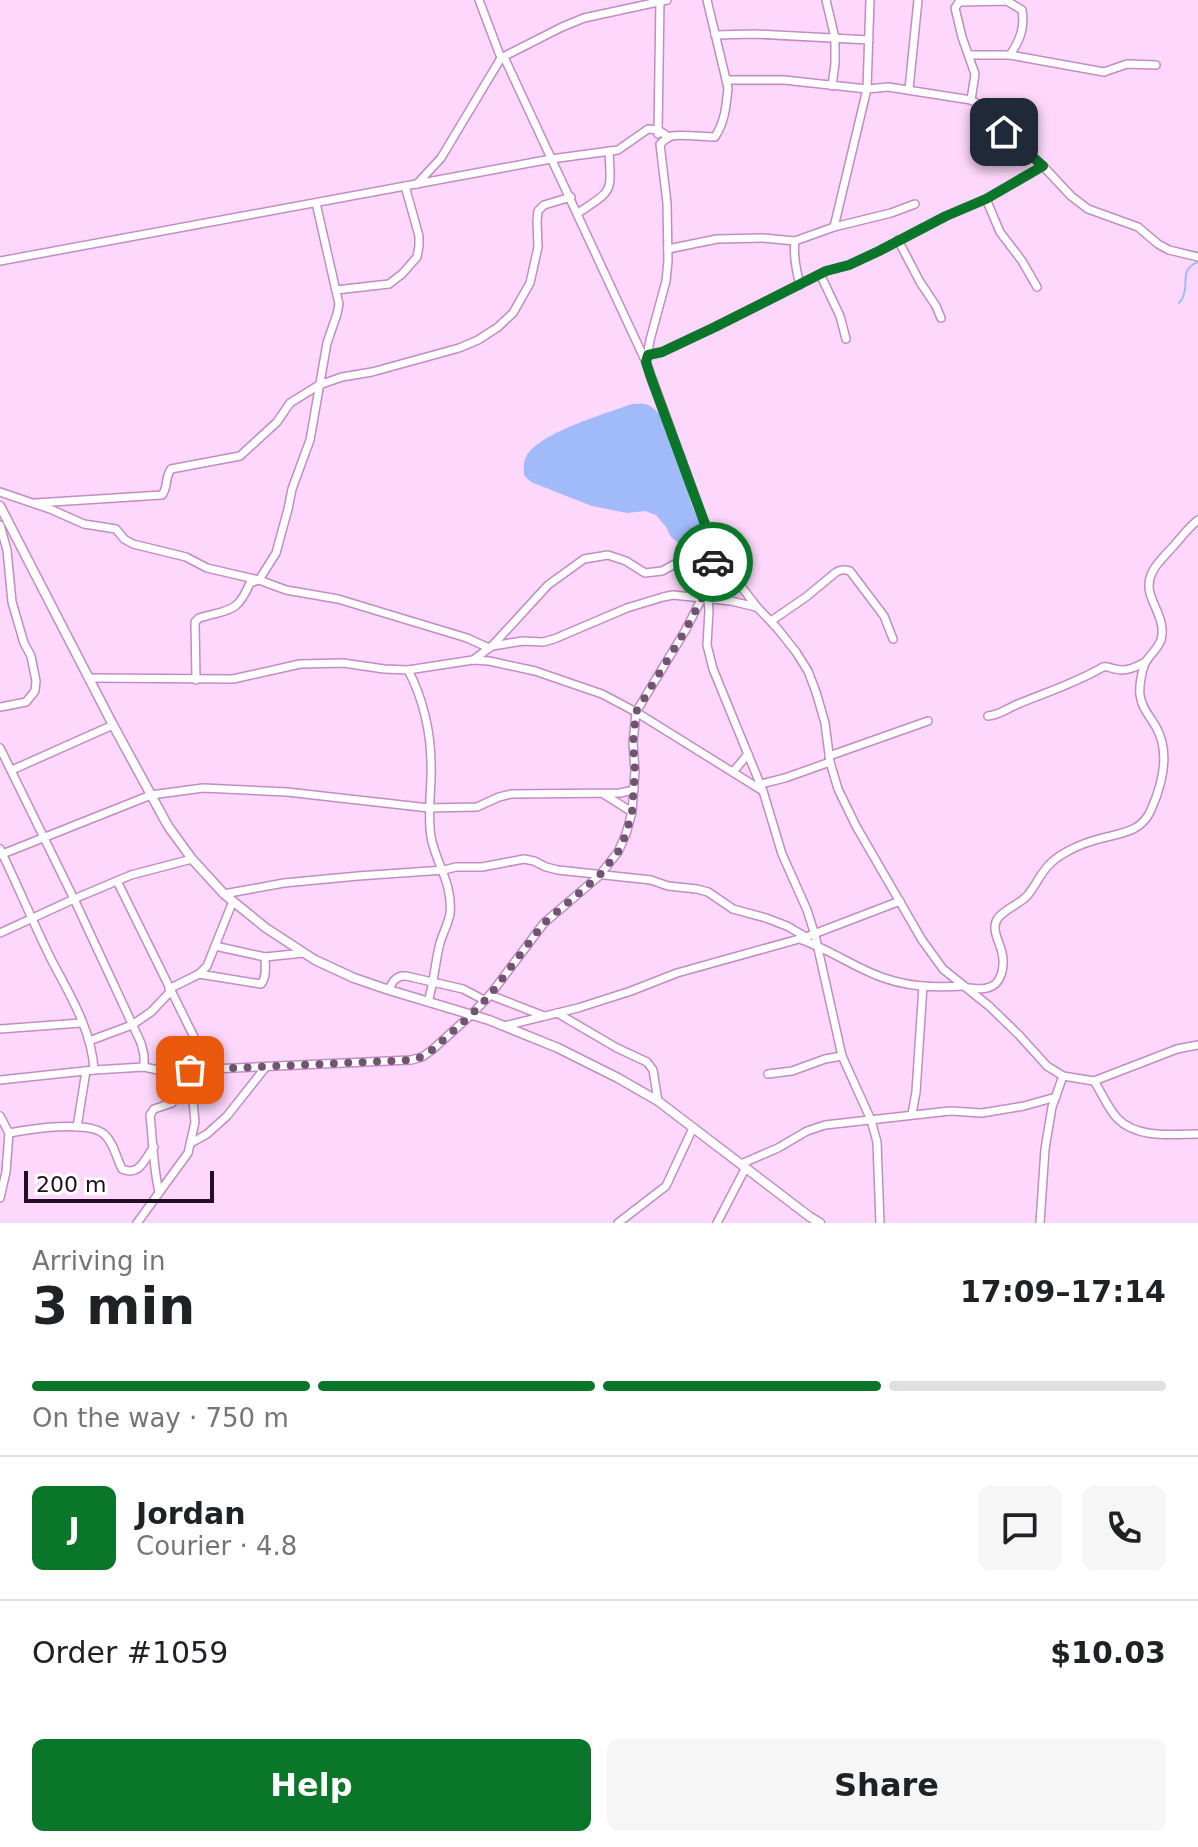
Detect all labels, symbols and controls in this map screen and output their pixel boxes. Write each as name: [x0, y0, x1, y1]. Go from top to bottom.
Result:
pin: [970, 98, 1038, 166]
icon: home: [982, 110, 1026, 154]
courier: [673, 522, 753, 602]
icon: car: [691, 540, 735, 584]
pin: [156, 1036, 224, 1104]
icon: bag: [168, 1048, 212, 1092]
scale bar: [24, 1167, 214, 1203]
text: 200 m: [36, 1172, 106, 1197]
text: Arriving in: [32, 1246, 166, 1276]
text: 17:09–17:14: [960, 1274, 1166, 1309]
text: 3 min: [32, 1276, 195, 1336]
text: On the way · 750 m: [32, 1403, 289, 1433]
button: chat: [978, 1486, 1062, 1570]
button: phone: [1082, 1486, 1166, 1570]
text: Jordan: [136, 1496, 246, 1531]
text: J: [68, 1511, 80, 1546]
text: Courier · 4.8: [136, 1531, 297, 1561]
text: Order #1059: [32, 1635, 228, 1670]
text: $10.03: [1050, 1635, 1166, 1670]
button: Help: [32, 1739, 591, 1831]
button: Share: [607, 1739, 1166, 1831]

